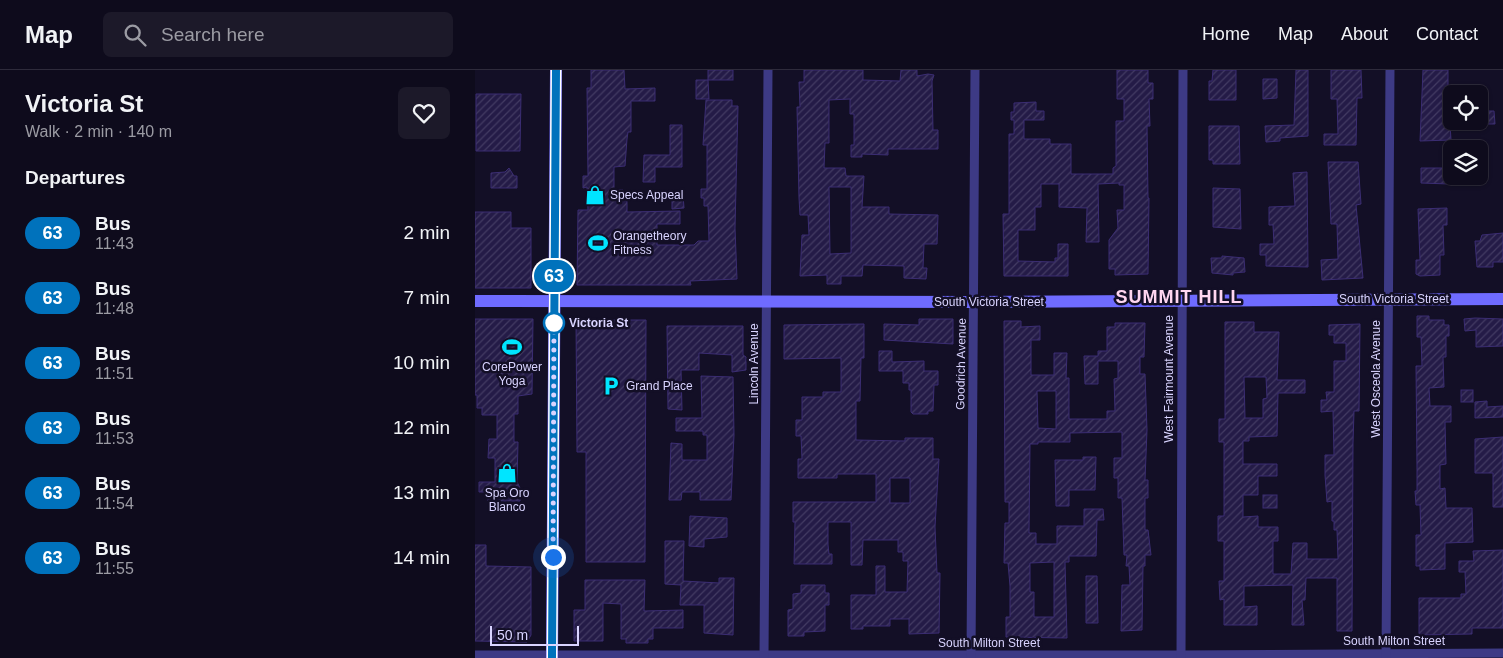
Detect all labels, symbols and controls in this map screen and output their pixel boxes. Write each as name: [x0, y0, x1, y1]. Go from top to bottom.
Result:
search box: [103, 12, 453, 57]
text: Map: [25, 21, 73, 48]
icon: search: [121, 21, 149, 49]
text: Search here: [161, 24, 265, 45]
text: Home: [1202, 24, 1250, 44]
text: Map: [1278, 24, 1313, 44]
text: About: [1341, 24, 1388, 44]
text: Contact: [1416, 24, 1478, 44]
map controls: [1443, 85, 1488, 185]
button: locate: [1443, 85, 1488, 130]
button: heart: [398, 87, 450, 139]
text: Victoria St: [25, 90, 143, 117]
text: Walk · 2 min · 140 m: [25, 123, 172, 140]
button: layers: [1443, 140, 1488, 185]
text: Departures: [25, 167, 125, 188]
shop icon: Specs Appeal: [584, 184, 606, 206]
place label: Specs Appeal: [610, 188, 683, 202]
text: Bus: [95, 213, 131, 234]
text: 2 min: [404, 222, 450, 243]
text: 63: [42, 223, 63, 243]
place label: Orangetheory Fitness: [613, 229, 686, 257]
sports icon: Orangetheory Fitness: [587, 232, 609, 254]
text: 11:43: [95, 235, 134, 252]
line badge: 63: [531, 260, 577, 292]
text: 63: [544, 266, 564, 286]
text: Bus: [95, 278, 131, 299]
text: 7 min: [404, 287, 450, 308]
district label: SUMMIT HILL: [1116, 287, 1242, 307]
text: 63: [42, 288, 63, 308]
street label: South Victoria Street: [1339, 292, 1450, 306]
street label: South Victoria Street: [934, 295, 1045, 309]
text: 11:48: [95, 300, 134, 317]
marker: Victoria St: [543, 312, 565, 334]
street label: West Fairmount Avenue: [1162, 315, 1176, 443]
place label: Victoria St: [569, 316, 628, 330]
street label: Goodrich Avenue: [953, 318, 969, 410]
street label: West Osceola Avenue: [1369, 320, 1383, 438]
street label: Lincoln Avenue: [747, 323, 761, 405]
sports icon: CorePower Yoga: [501, 336, 523, 358]
text: Bus: [95, 343, 131, 364]
text: 10 min: [393, 352, 450, 373]
text: 63: [42, 353, 63, 373]
place label: CorePower Yoga: [482, 360, 542, 388]
text: 11:51: [95, 365, 134, 382]
parking icon: Grand Place: [600, 375, 622, 397]
place label: Grand Place: [626, 379, 693, 393]
text: Bus: [95, 408, 131, 429]
text: 12 min: [393, 417, 450, 438]
text: 63: [42, 418, 63, 438]
text: 11:53: [95, 430, 134, 447]
shop icon: Spa Oro Blanco: [496, 462, 518, 484]
text: Bus: [95, 473, 131, 494]
text: 13 min: [393, 482, 450, 503]
text: 63: [42, 483, 63, 503]
place label: Spa Oro Blanco: [485, 486, 530, 514]
text: 11:54: [95, 495, 134, 512]
text: Bus: [95, 538, 131, 559]
your location: [541, 545, 566, 570]
text: 14 min: [393, 547, 450, 568]
text: 63: [42, 548, 63, 568]
text: 11:55: [95, 560, 134, 577]
scale bar: [490, 623, 579, 646]
text: 50 m: [497, 627, 528, 643]
street label: South Milton Street: [1343, 634, 1446, 648]
street label: South Milton Street: [938, 636, 1041, 650]

